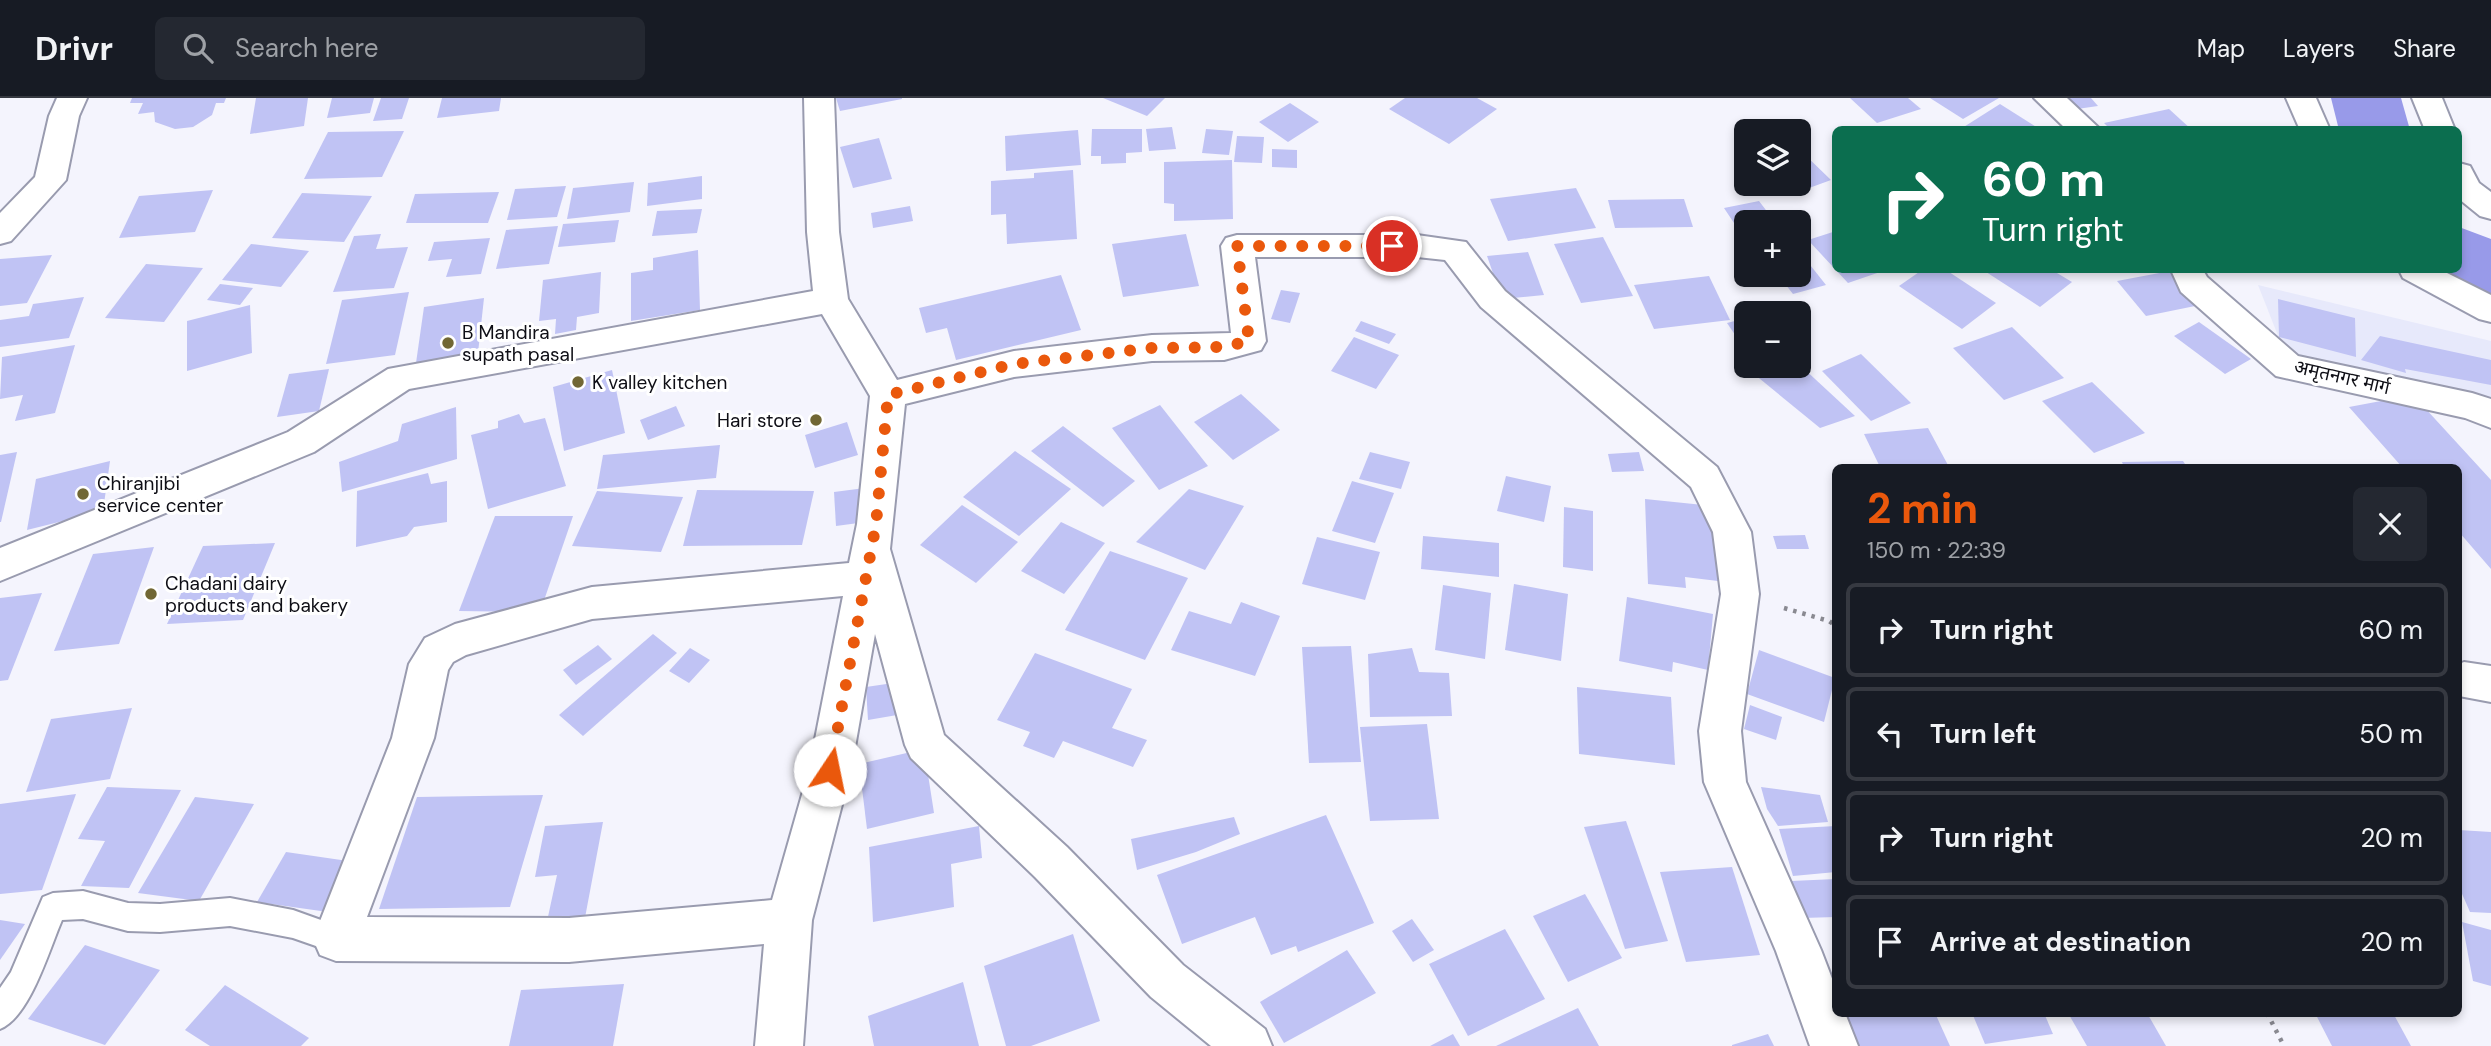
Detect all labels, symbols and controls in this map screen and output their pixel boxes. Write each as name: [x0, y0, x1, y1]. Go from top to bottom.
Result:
search box: [155, 17, 645, 80]
text: Drivr: [35, 27, 113, 70]
icon: search: [179, 29, 217, 67]
text: Search here: [235, 31, 378, 65]
text: Map: [2197, 33, 2245, 64]
text: Layers: [2283, 33, 2355, 64]
text: Share: [2393, 33, 2456, 64]
map controls: [1734, 119, 1811, 378]
button: layers: [1734, 119, 1811, 196]
text: 60 m: [1982, 147, 2105, 211]
icon: right: [1867, 154, 1958, 245]
text: Turn right: [1982, 209, 2124, 251]
button: +: [1734, 210, 1811, 287]
pin: [1362, 216, 1422, 276]
icon: arrive: [1373, 227, 1411, 265]
button: −: [1734, 301, 1811, 378]
place label: B Mandira supath pasal: [462, 320, 574, 367]
marker: B Mandira supath pasal: [440, 335, 456, 351]
street label: अमृतनगर मार्ग: [2292, 354, 2393, 400]
place label: K valley kitchen: [592, 370, 727, 395]
marker: K valley kitchen: [570, 374, 586, 390]
place label: Hari store: [717, 408, 802, 433]
marker: Hari store: [808, 412, 824, 428]
place label: Chiranjibi service center: [97, 471, 223, 518]
text: 2 min: [1867, 481, 1978, 536]
marker: Chiranjibi service center: [75, 486, 91, 502]
button: close: [2353, 487, 2427, 561]
text: 150 m · 22:39: [1867, 535, 2006, 565]
place label: Chadani dairy products and bakery: [165, 571, 348, 618]
marker: Chadani dairy products and bakery: [143, 586, 159, 602]
icon: right: [1871, 611, 1909, 649]
text: Turn right: [1930, 613, 2054, 647]
text: 60 m: [2359, 613, 2423, 647]
icon: left: [1871, 715, 1909, 753]
text: Turn left: [1930, 717, 2037, 751]
text: 50 m: [2359, 717, 2423, 751]
position arrow: [793, 733, 867, 807]
icon: right: [1871, 819, 1909, 857]
text: Turn right: [1930, 821, 2054, 855]
text: 20 m: [2360, 821, 2423, 855]
icon: arrive: [1871, 923, 1909, 961]
text: Arrive at destination: [1930, 925, 2191, 959]
text: 20 m: [2360, 925, 2423, 959]

